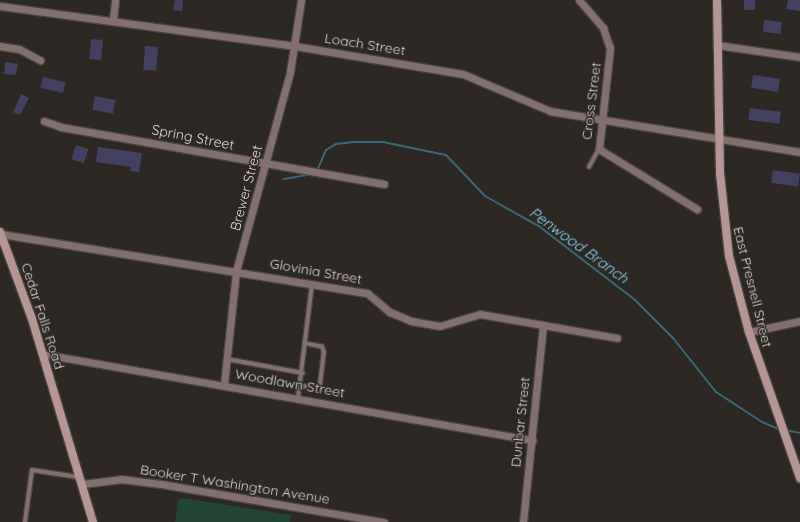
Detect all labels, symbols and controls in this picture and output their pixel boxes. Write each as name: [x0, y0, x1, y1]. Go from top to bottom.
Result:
street label: Loach Street: [323, 29, 407, 59]
street label: Cross Street: [578, 61, 604, 141]
street label: Spring Street: [150, 121, 236, 153]
street label: Brewer Street: [226, 143, 266, 233]
water label: Penwood Branch: [526, 203, 632, 287]
street label: East Presnell Street: [730, 225, 776, 349]
street label: Glovinia Street: [269, 255, 363, 287]
street label: Cedar Falls Road: [18, 261, 68, 371]
street label: Woodlawn Street: [234, 365, 346, 401]
street label: Dunbar Street: [507, 376, 533, 468]
street label: Booker T Washington Avenue: [139, 461, 331, 507]

